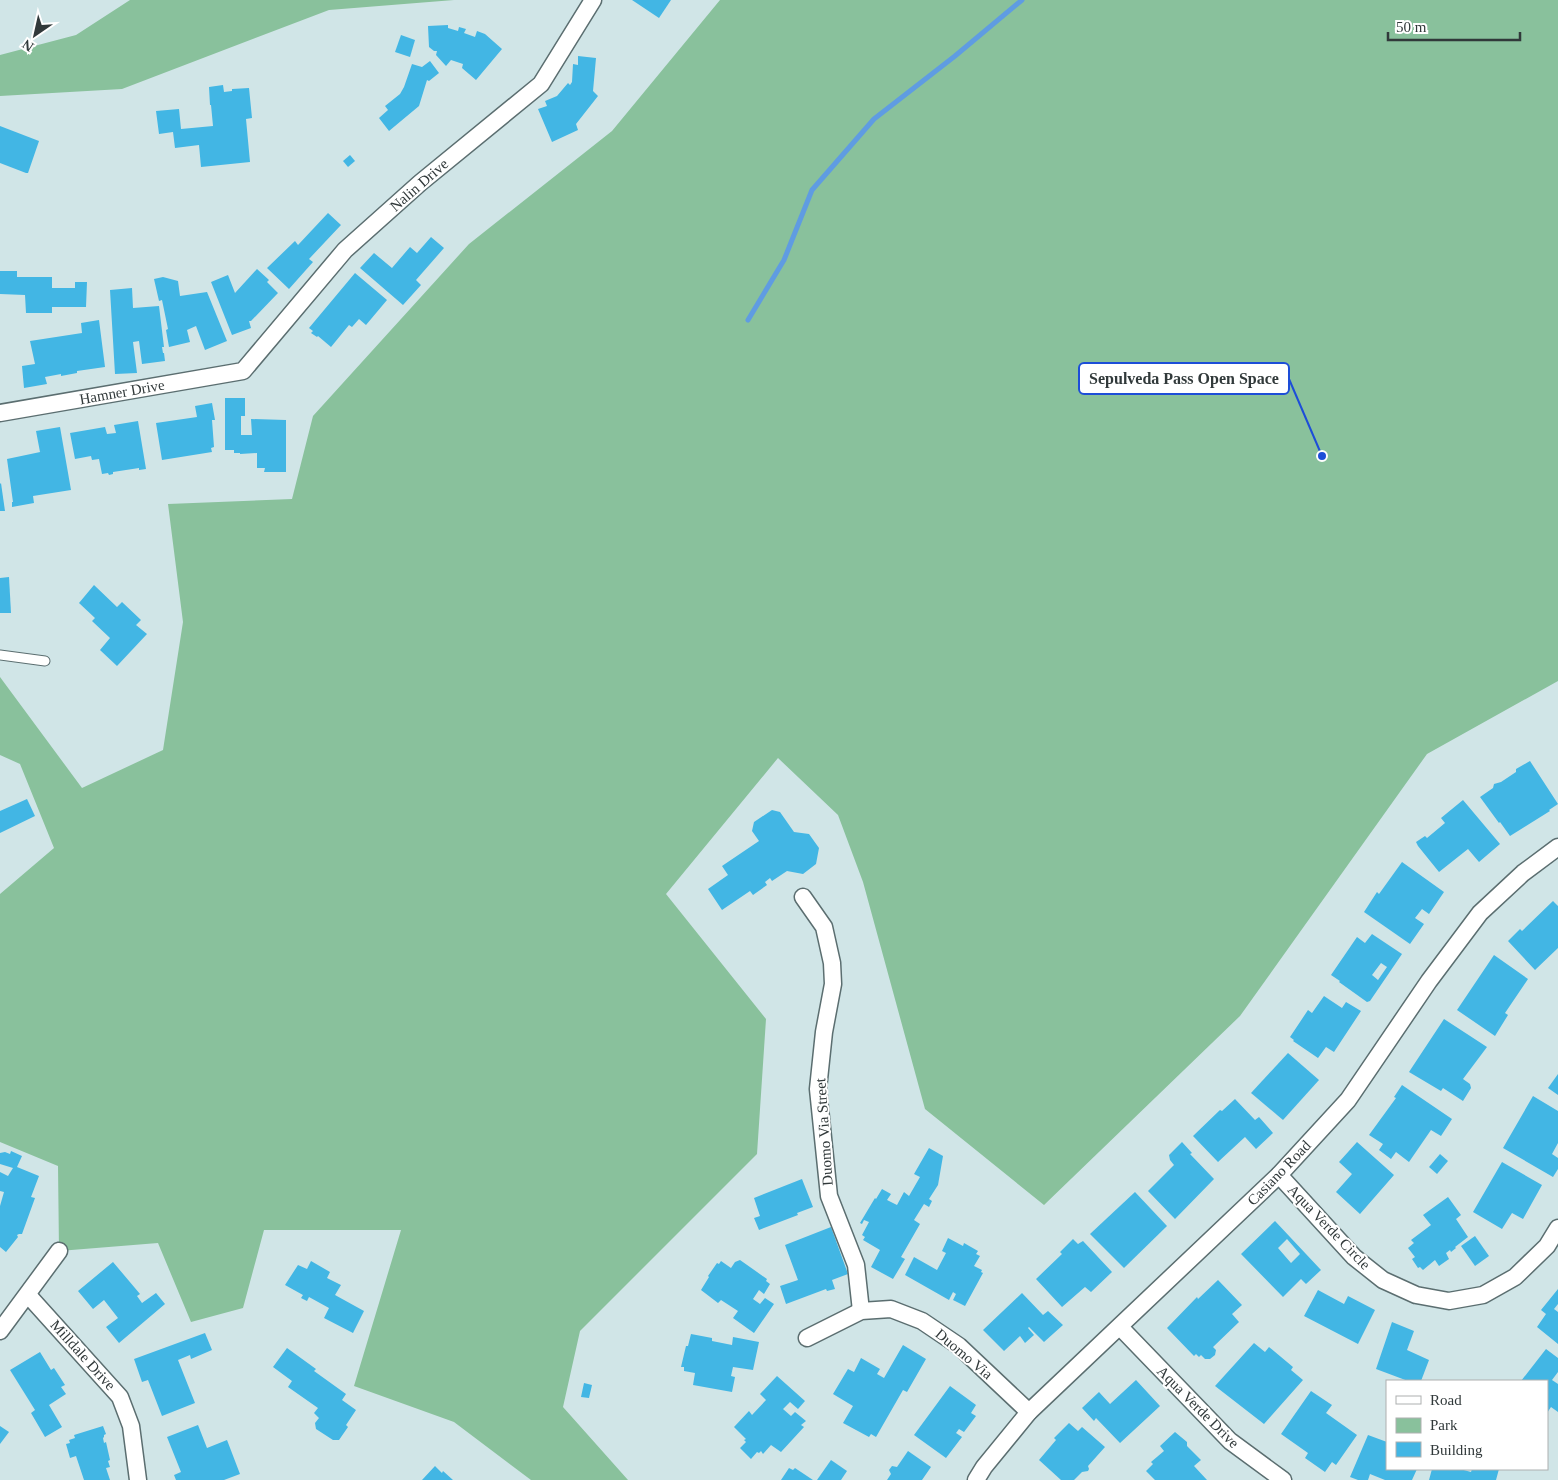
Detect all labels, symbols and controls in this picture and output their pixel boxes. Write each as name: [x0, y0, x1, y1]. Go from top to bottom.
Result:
north arrow: [10, 10, 60, 60]
scale bar: [1388, 10, 1520, 42]
text: 50 m: [1396, 19, 1427, 35]
text: N: [20, 36, 36, 54]
street label: Nalin Drive: [387, 155, 451, 214]
callout: Sepulveda Pass Open Space: [1079, 363, 1289, 394]
text: Sepulveda Pass Open Space: [1089, 370, 1279, 388]
street label: Hamner Drive: [78, 377, 166, 407]
street label: Duomo Via Street: [812, 1077, 836, 1186]
street label: Casiano Road: [1244, 1137, 1314, 1209]
street label: Aqua Verde Circle: [1285, 1181, 1374, 1273]
street label: Milldale Drive: [47, 1317, 119, 1394]
street label: Duomo Via: [932, 1326, 996, 1383]
street label: Aqua Verde Drive: [1154, 1363, 1242, 1451]
legend: [1386, 1380, 1548, 1470]
text: Road: [1430, 1392, 1462, 1408]
text: Park: [1430, 1417, 1458, 1433]
text: Building: [1430, 1442, 1483, 1458]

